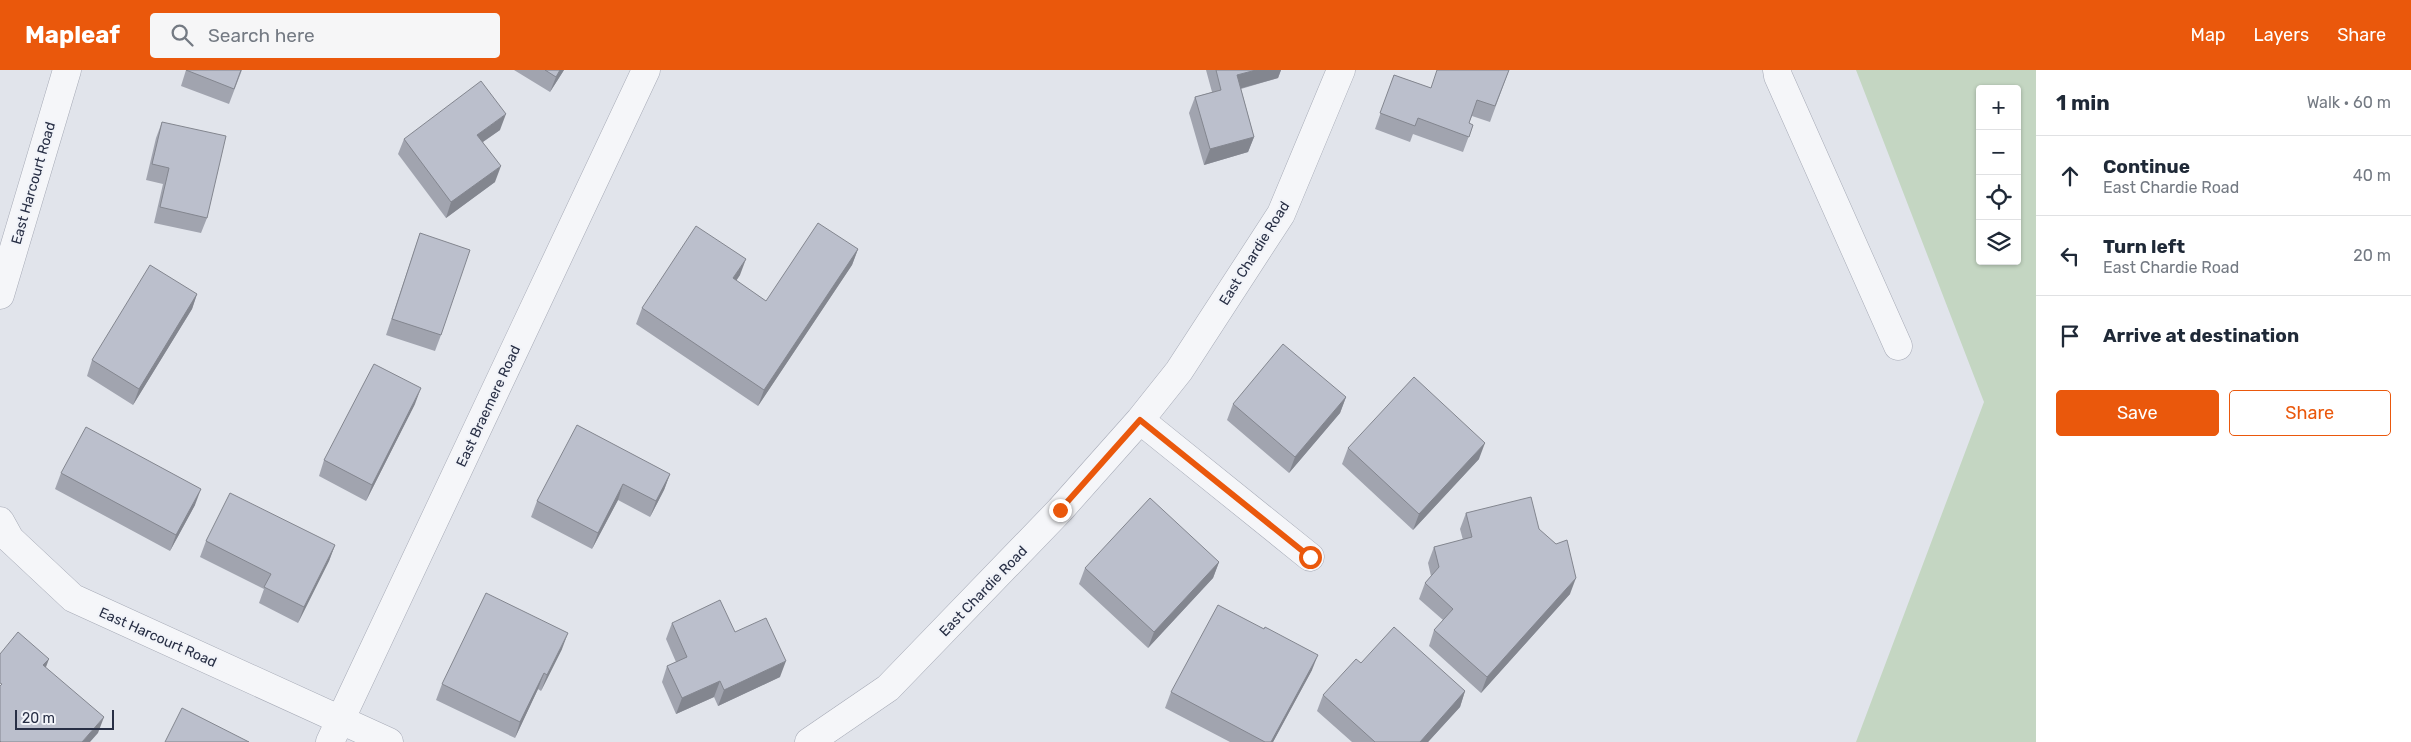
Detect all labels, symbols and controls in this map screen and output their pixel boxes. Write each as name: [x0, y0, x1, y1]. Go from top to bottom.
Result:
search box: [150, 13, 500, 58]
text: Mapleaf: [25, 21, 120, 49]
icon: search: [168, 21, 196, 49]
text: Search here: [208, 24, 315, 47]
text: Map: [2191, 24, 2226, 46]
text: Layers: [2254, 24, 2309, 46]
text: Share: [2337, 24, 2386, 46]
map controls: [1976, 85, 2021, 265]
button: +: [1976, 85, 2021, 130]
text: 1 min: [2056, 90, 2110, 115]
text: Walk · 60 m: [2307, 93, 2391, 112]
street label: East Harcourt Road: [8, 120, 59, 246]
button: −: [1976, 130, 2021, 175]
text: Continue: [2103, 155, 2190, 178]
icon: ahead: [2056, 162, 2084, 190]
text: 40 m: [2353, 166, 2391, 185]
button: locate: [1976, 175, 2021, 220]
text: East Chardie Road: [2103, 178, 2239, 197]
street label: East Chardie Road: [1216, 198, 1293, 308]
button: layers: [1976, 220, 2021, 265]
text: Turn left: [2103, 235, 2185, 258]
icon: left: [2056, 242, 2084, 270]
text: 20 m: [2353, 246, 2391, 265]
text: East Chardie Road: [2103, 258, 2239, 277]
icon: arrive: [2056, 322, 2084, 350]
text: Arrive at destination: [2103, 324, 2299, 347]
street label: East Braemere Road: [453, 343, 524, 470]
button: Save: [2056, 390, 2219, 436]
button: Share: [2229, 390, 2391, 436]
route end: [1049, 499, 1072, 522]
street label: East Chardie Road: [936, 543, 1031, 640]
route start: [1299, 546, 1322, 569]
street label: East Harcourt Road: [96, 604, 219, 671]
scale bar: [15, 707, 114, 730]
text: 20 m: [22, 710, 55, 727]

